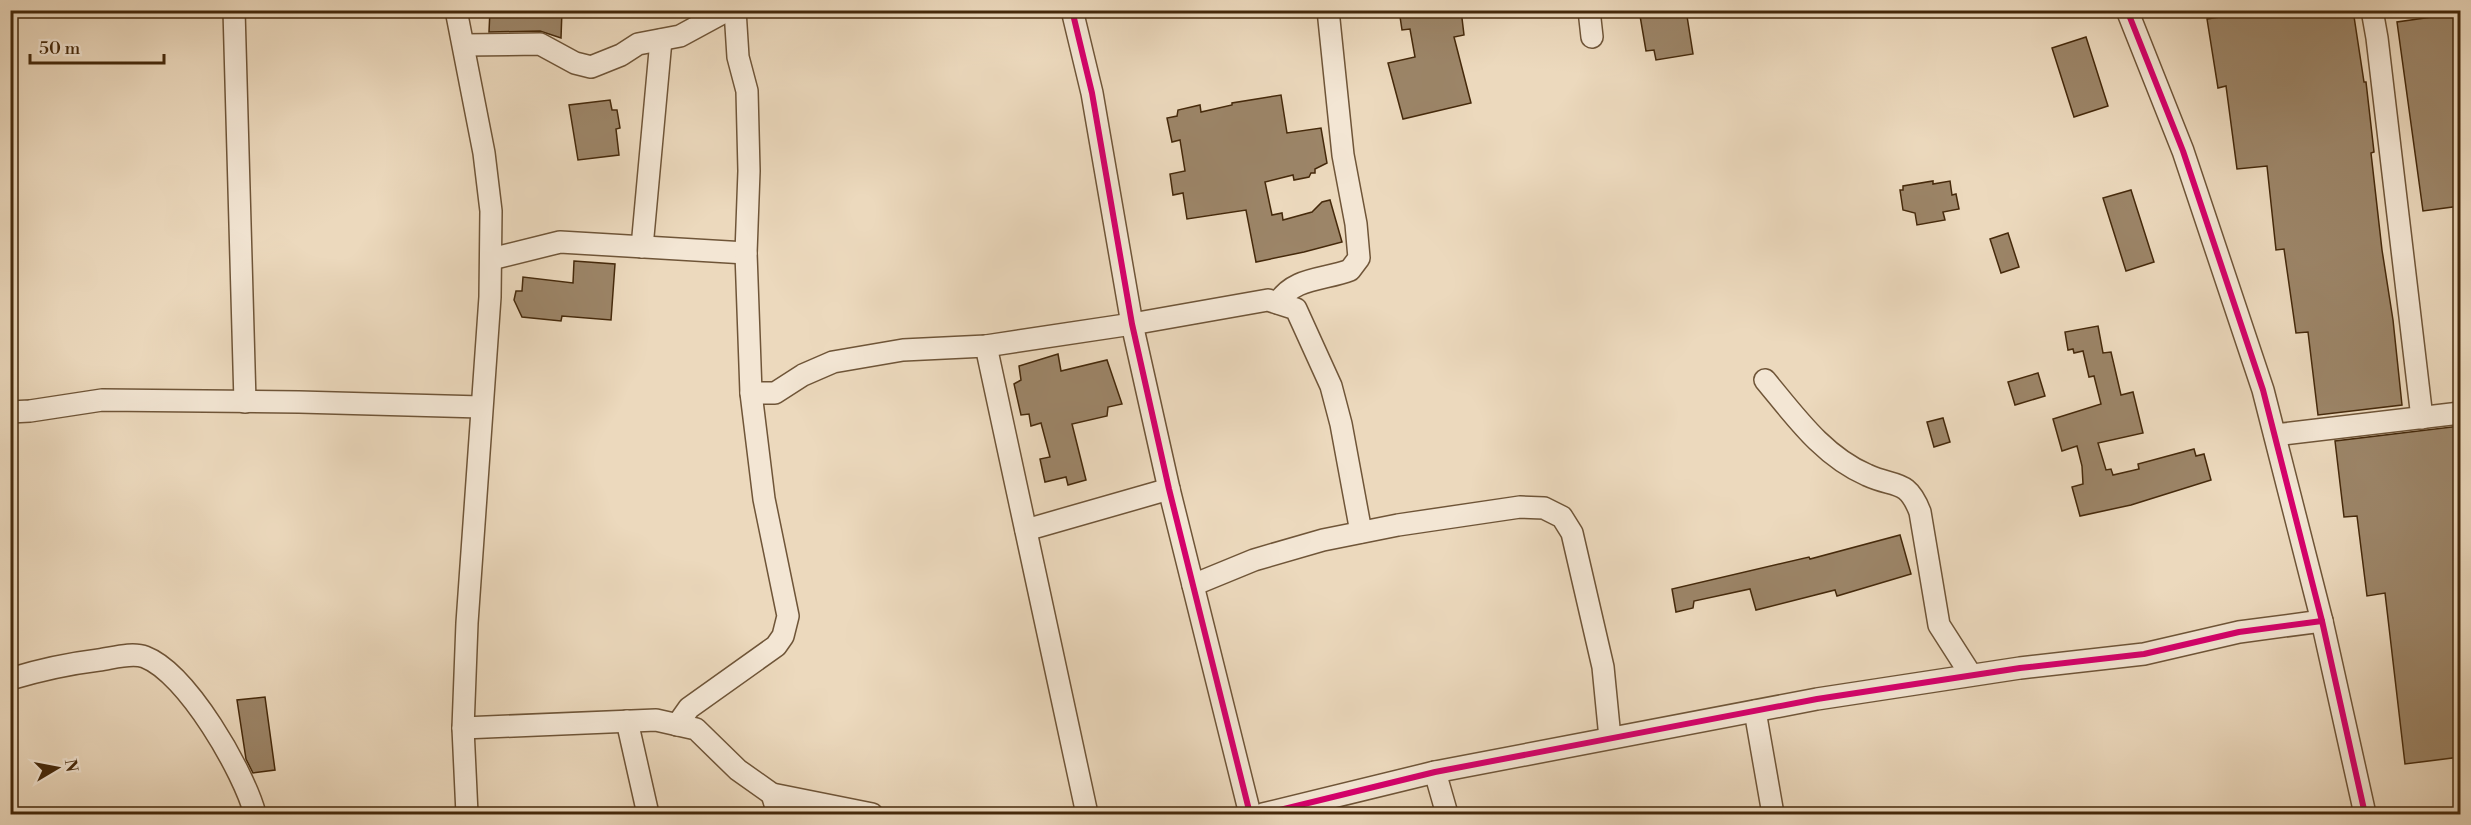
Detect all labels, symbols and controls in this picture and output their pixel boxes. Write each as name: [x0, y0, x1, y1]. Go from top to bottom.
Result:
scale bar: [30, 27, 164, 65]
text: 50 m: [39, 37, 81, 60]
north arrow: [27, 738, 87, 798]
text: N: [60, 758, 82, 774]

